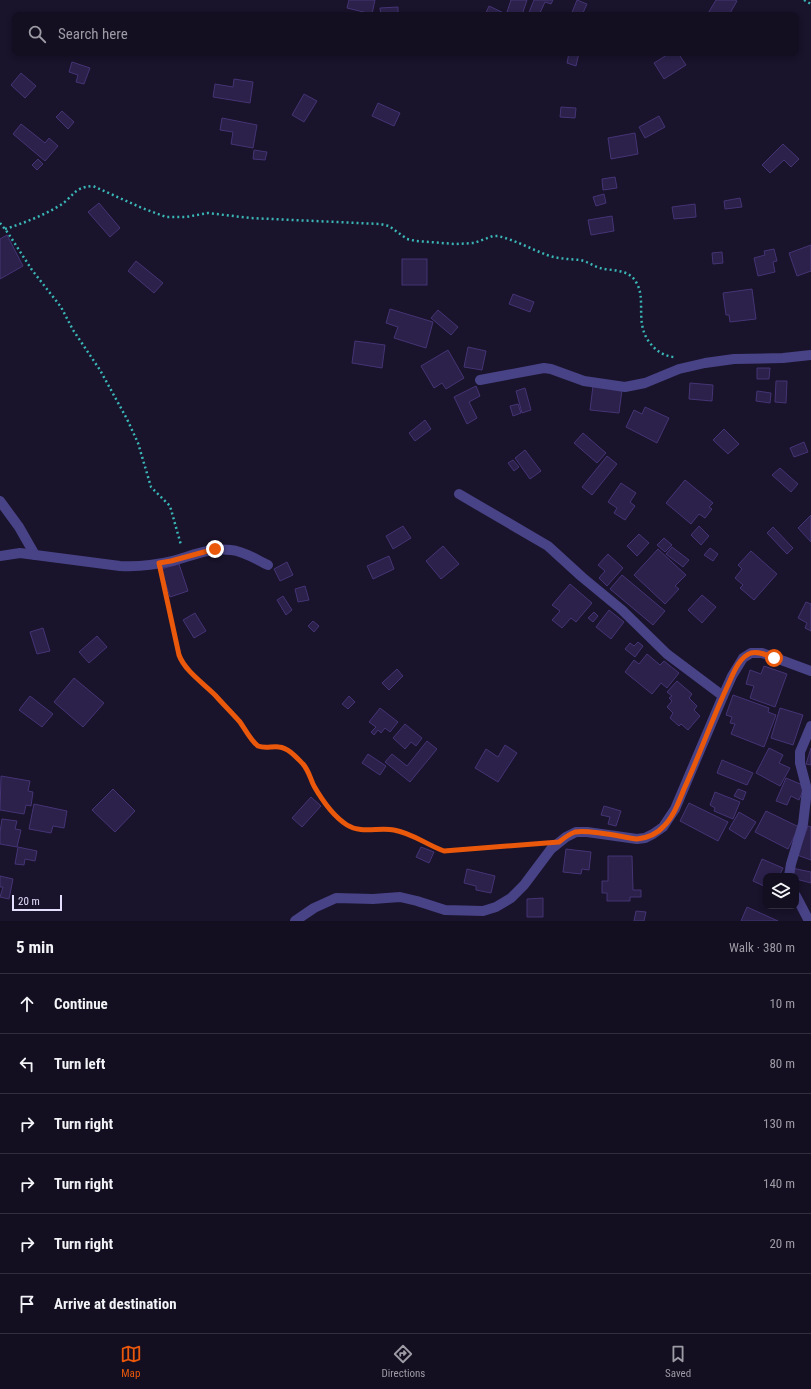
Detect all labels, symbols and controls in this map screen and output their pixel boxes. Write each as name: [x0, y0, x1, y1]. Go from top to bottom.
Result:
search box: [12, 12, 799, 56]
icon: search: [26, 23, 48, 45]
text: Search here: [58, 25, 128, 43]
route end: [206, 540, 224, 558]
route start: [765, 649, 783, 667]
map controls: [763, 873, 799, 909]
button: layers: [763, 873, 799, 909]
scale bar: [12, 893, 62, 912]
text: 20 m: [18, 895, 40, 908]
text: 5 min: [16, 937, 54, 957]
text: Walk · 380 m: [729, 940, 795, 955]
icon: ahead: [16, 993, 38, 1015]
text: Continue: [54, 995, 108, 1013]
text: 10 m: [769, 996, 795, 1011]
icon: left: [16, 1053, 38, 1075]
text: Turn left: [54, 1055, 105, 1073]
text: 80 m: [769, 1056, 795, 1071]
icon: right: [16, 1113, 38, 1135]
text: Turn right: [54, 1115, 113, 1133]
text: 130 m: [763, 1116, 795, 1131]
icon: right: [16, 1173, 38, 1195]
text: Turn right: [54, 1175, 113, 1193]
text: 140 m: [763, 1176, 795, 1191]
icon: right: [16, 1233, 38, 1255]
text: Turn right: [54, 1235, 113, 1253]
text: 20 m: [769, 1236, 795, 1251]
icon: arrive: [16, 1293, 38, 1315]
text: Arrive at destination: [54, 1295, 177, 1313]
tab: Map: [120, 1343, 142, 1380]
tab: Directions: [381, 1343, 425, 1380]
tab: Saved: [665, 1343, 691, 1380]

